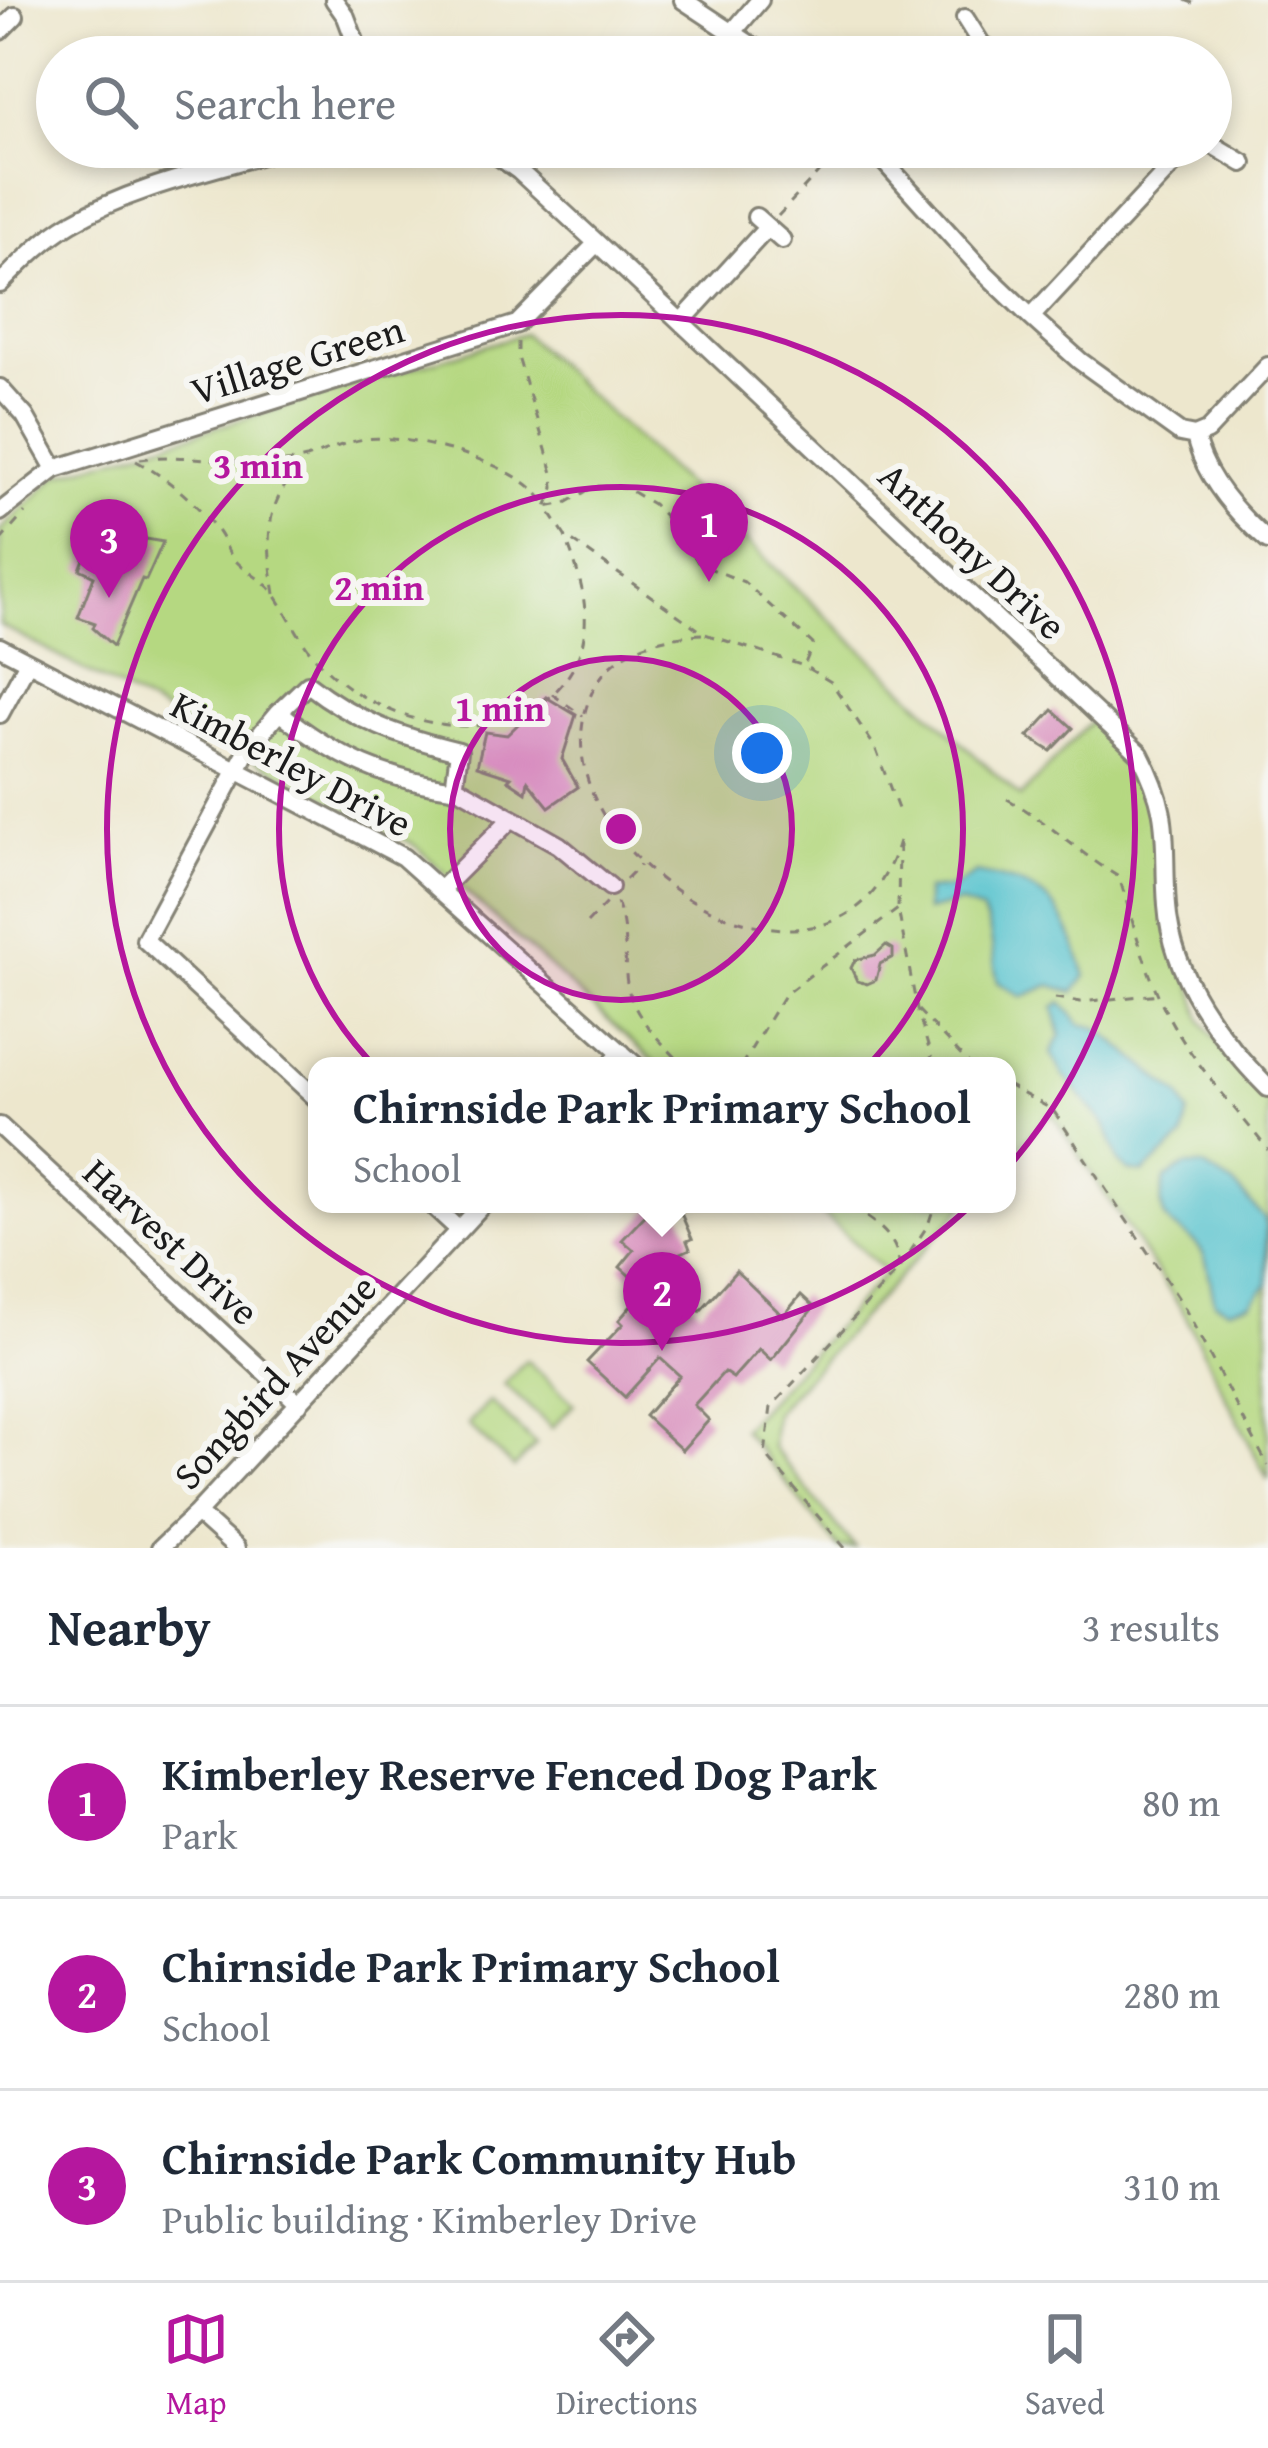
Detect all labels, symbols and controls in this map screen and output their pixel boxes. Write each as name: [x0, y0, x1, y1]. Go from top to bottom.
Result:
search box: [36, 36, 1232, 168]
icon: search: [78, 69, 144, 135]
text: Search here: [174, 70, 396, 135]
street label: Village Green: [183, 300, 411, 418]
text: 3 min: [213, 438, 303, 491]
street label: Anthony Drive: [866, 448, 1080, 652]
pin: 1: [670, 483, 748, 582]
pin: 3: [70, 499, 148, 598]
text: 2 min: [334, 560, 424, 613]
street label: Kimberley Drive: [162, 676, 422, 850]
text: 1 min: [455, 681, 545, 734]
your location: [732, 723, 792, 783]
centre of rings: [600, 808, 642, 850]
popup: [308, 1057, 1016, 1213]
text: Chirnside Park Primary School: [353, 1074, 971, 1139]
text: School: [353, 1139, 461, 1196]
street label: Harvest Drive: [71, 1144, 273, 1338]
pin: 2: [623, 1252, 701, 1351]
street label: Songbird Avenue: [159, 1261, 389, 1501]
text: Nearby: [48, 1589, 211, 1664]
text: 3 results: [1082, 1598, 1220, 1655]
text: Kimberley Reserve Fenced Dog Park: [162, 1741, 877, 1806]
text: 1: [77, 1773, 97, 1830]
text: 80 m: [1142, 1773, 1220, 1830]
text: Park: [162, 1806, 237, 1863]
text: Chirnside Park Primary School: [162, 1933, 780, 1998]
text: 2: [77, 1965, 97, 2022]
text: 280 m: [1123, 1965, 1220, 2022]
text: School: [162, 1998, 270, 2055]
text: Chirnside Park Community Hub: [162, 2125, 796, 2190]
text: 3: [77, 2157, 97, 2214]
text: 310 m: [1123, 2157, 1220, 2214]
text: Public building · Kimberley Drive: [162, 2190, 697, 2247]
tab: Map: [163, 2306, 229, 2426]
tab: Directions: [556, 2306, 698, 2426]
tab: Saved: [1025, 2306, 1105, 2426]

